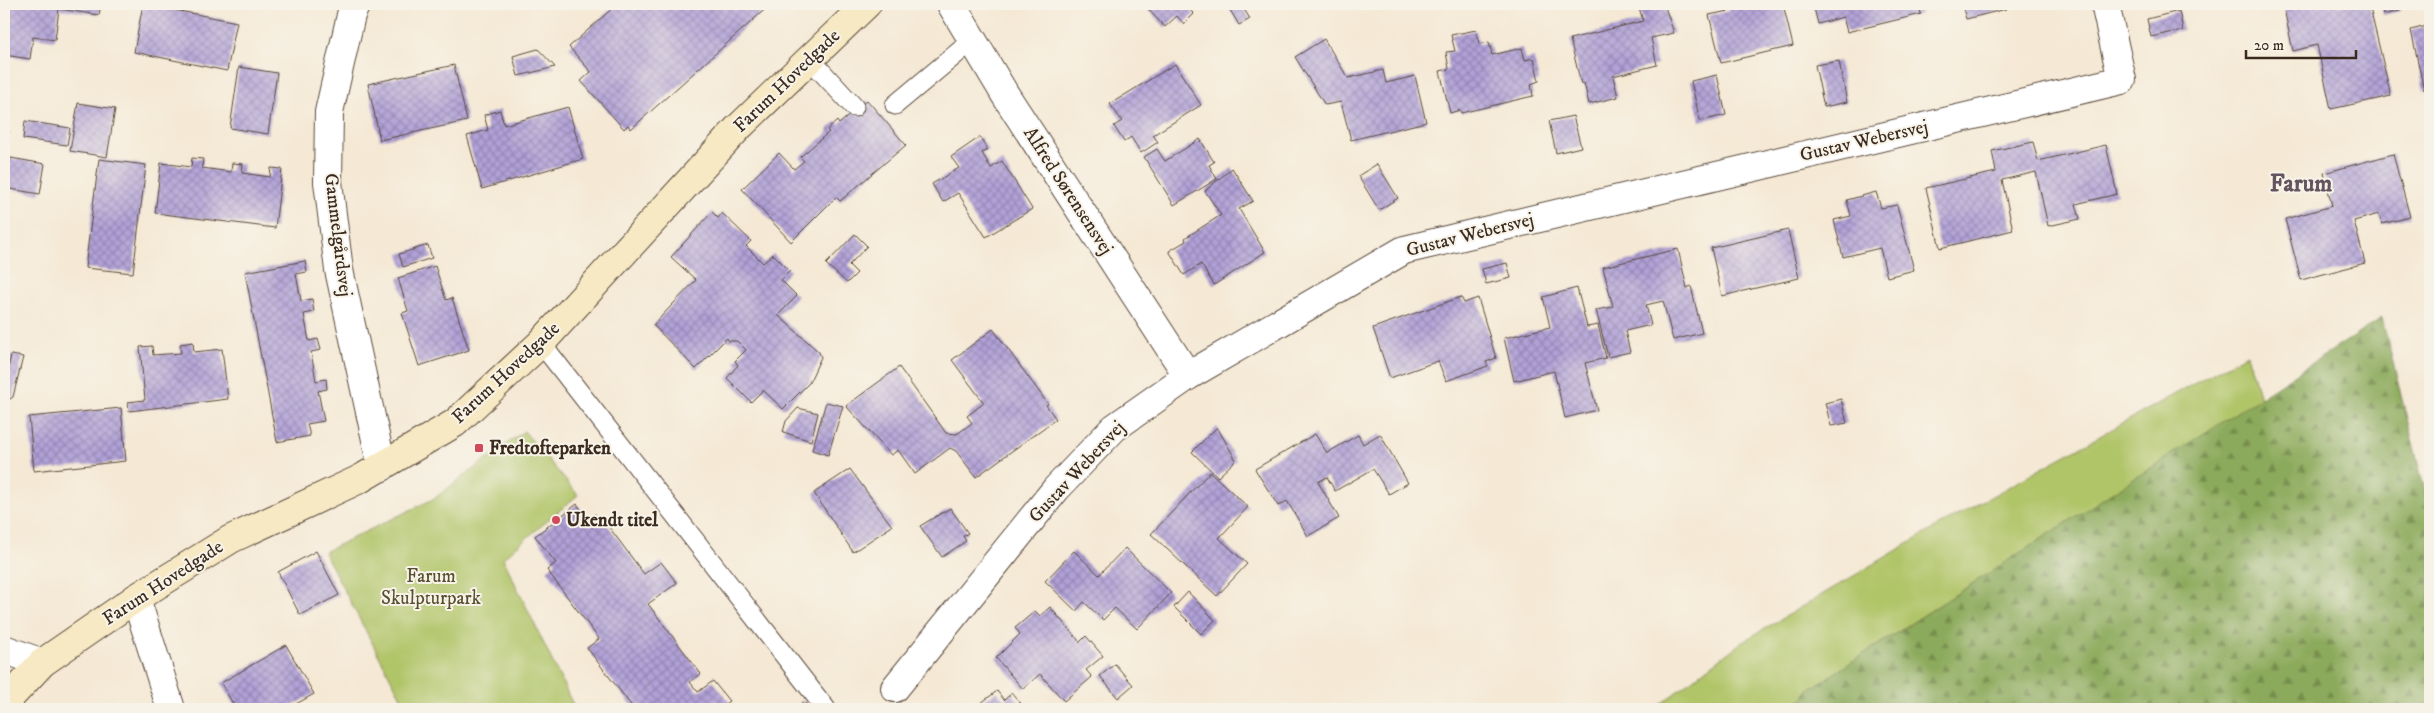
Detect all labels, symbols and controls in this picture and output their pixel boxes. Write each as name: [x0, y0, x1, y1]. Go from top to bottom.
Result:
street label: Farum Hovedgade: [729, 24, 845, 138]
scale bar: [2246, 28, 2356, 60]
text: 20 m: [2254, 36, 2284, 55]
street label: Gustav Webersvej: [1798, 115, 1930, 167]
street label: Alfred Sørensensvej: [1018, 123, 1118, 259]
district label: Farum: [2270, 169, 2332, 199]
street label: Gammelgårdsvej: [319, 172, 357, 298]
street label: Gustav Webersvej: [1404, 208, 1536, 262]
street label: Farum Hovedgade: [447, 317, 565, 429]
street label: Gustav Webersvej: [1024, 416, 1130, 528]
place label: Fredtofteparken: [489, 437, 612, 460]
marker: Fredtofteparken: [473, 442, 485, 454]
place label: Ukendt titel: [566, 509, 658, 532]
marker: Ukendt titel: [550, 514, 562, 526]
street label: Farum Hovedgade: [98, 535, 228, 630]
park label: Farum Skulpturpark: [381, 565, 482, 610]

